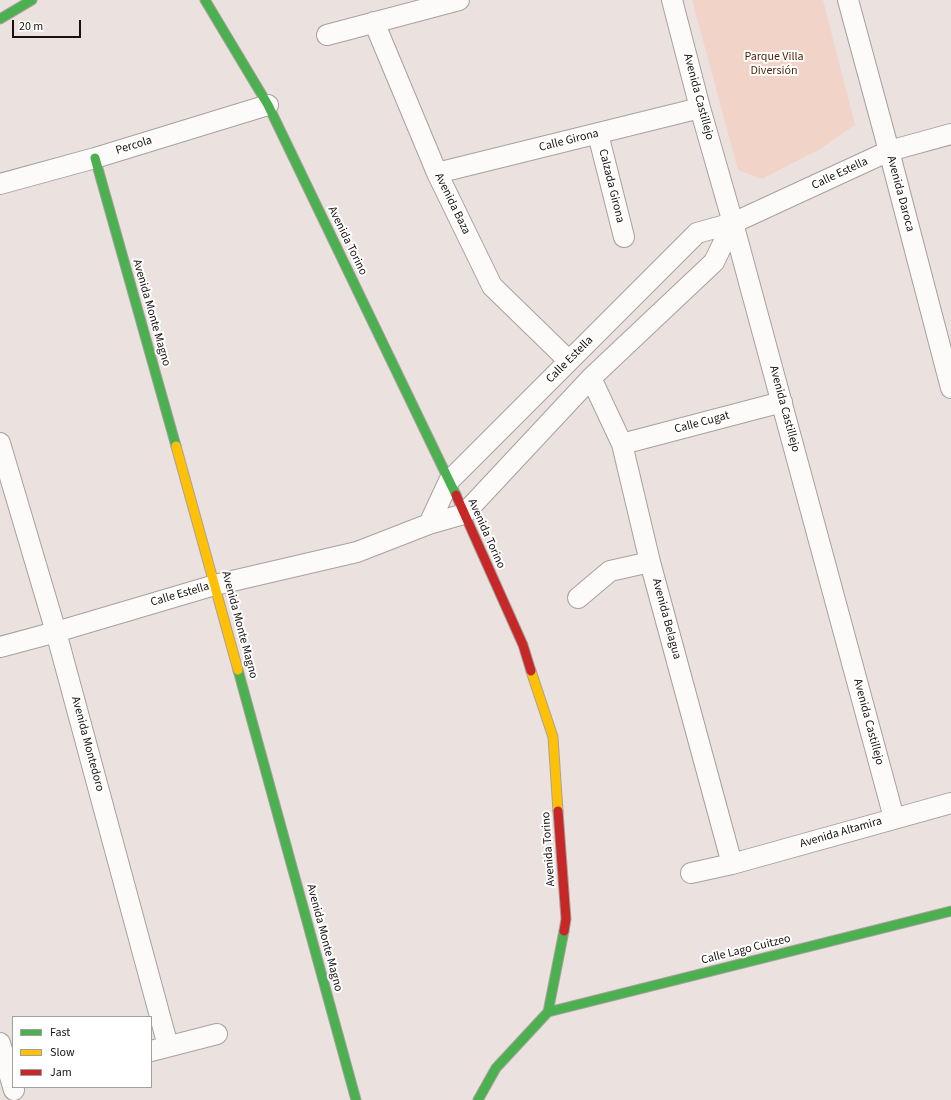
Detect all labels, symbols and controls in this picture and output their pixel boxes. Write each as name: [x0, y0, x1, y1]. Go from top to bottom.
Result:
scale bar: [14, 12, 83, 38]
text: 20 m: [19, 18, 43, 35]
park label: Parque Villa Diversión: [744, 50, 804, 78]
street label: Avenida Castillejo: [680, 52, 716, 142]
street label: Calle Girona: [538, 127, 600, 155]
street label: Percola: [114, 134, 154, 158]
street label: Calzada Girona: [595, 148, 627, 224]
street label: Avenida Daroca: [883, 154, 917, 234]
street label: Calle Estella: [810, 155, 870, 193]
street label: Avenida Baza: [431, 171, 473, 237]
street label: Avenida Torino: [324, 204, 370, 278]
street label: Avenida Monte Magno: [129, 258, 173, 368]
street label: Calle Estella: [544, 334, 596, 386]
street label: Avenida Castillejo: [766, 364, 802, 454]
street label: Calle Cugat: [673, 409, 731, 437]
street label: Avenida Torino: [464, 497, 508, 571]
street label: Avenida Monte Magno: [218, 570, 260, 680]
street label: Avenida Belagua: [648, 577, 684, 661]
street label: Calle Estella: [149, 580, 211, 610]
street label: Avenida Castillejo: [850, 677, 886, 767]
street label: Avenida Montedoro: [67, 695, 107, 793]
street label: Avenida Torino: [539, 811, 559, 887]
street label: Avenida Altamira: [798, 814, 884, 852]
street label: Avenida Monte Magno: [303, 883, 345, 993]
street label: Calle Lago Cuitzeo: [700, 932, 792, 968]
legend: [12, 1016, 152, 1088]
text: Fast: [50, 1024, 70, 1041]
text: Slow: [50, 1044, 75, 1061]
text: Jam: [50, 1064, 72, 1081]

